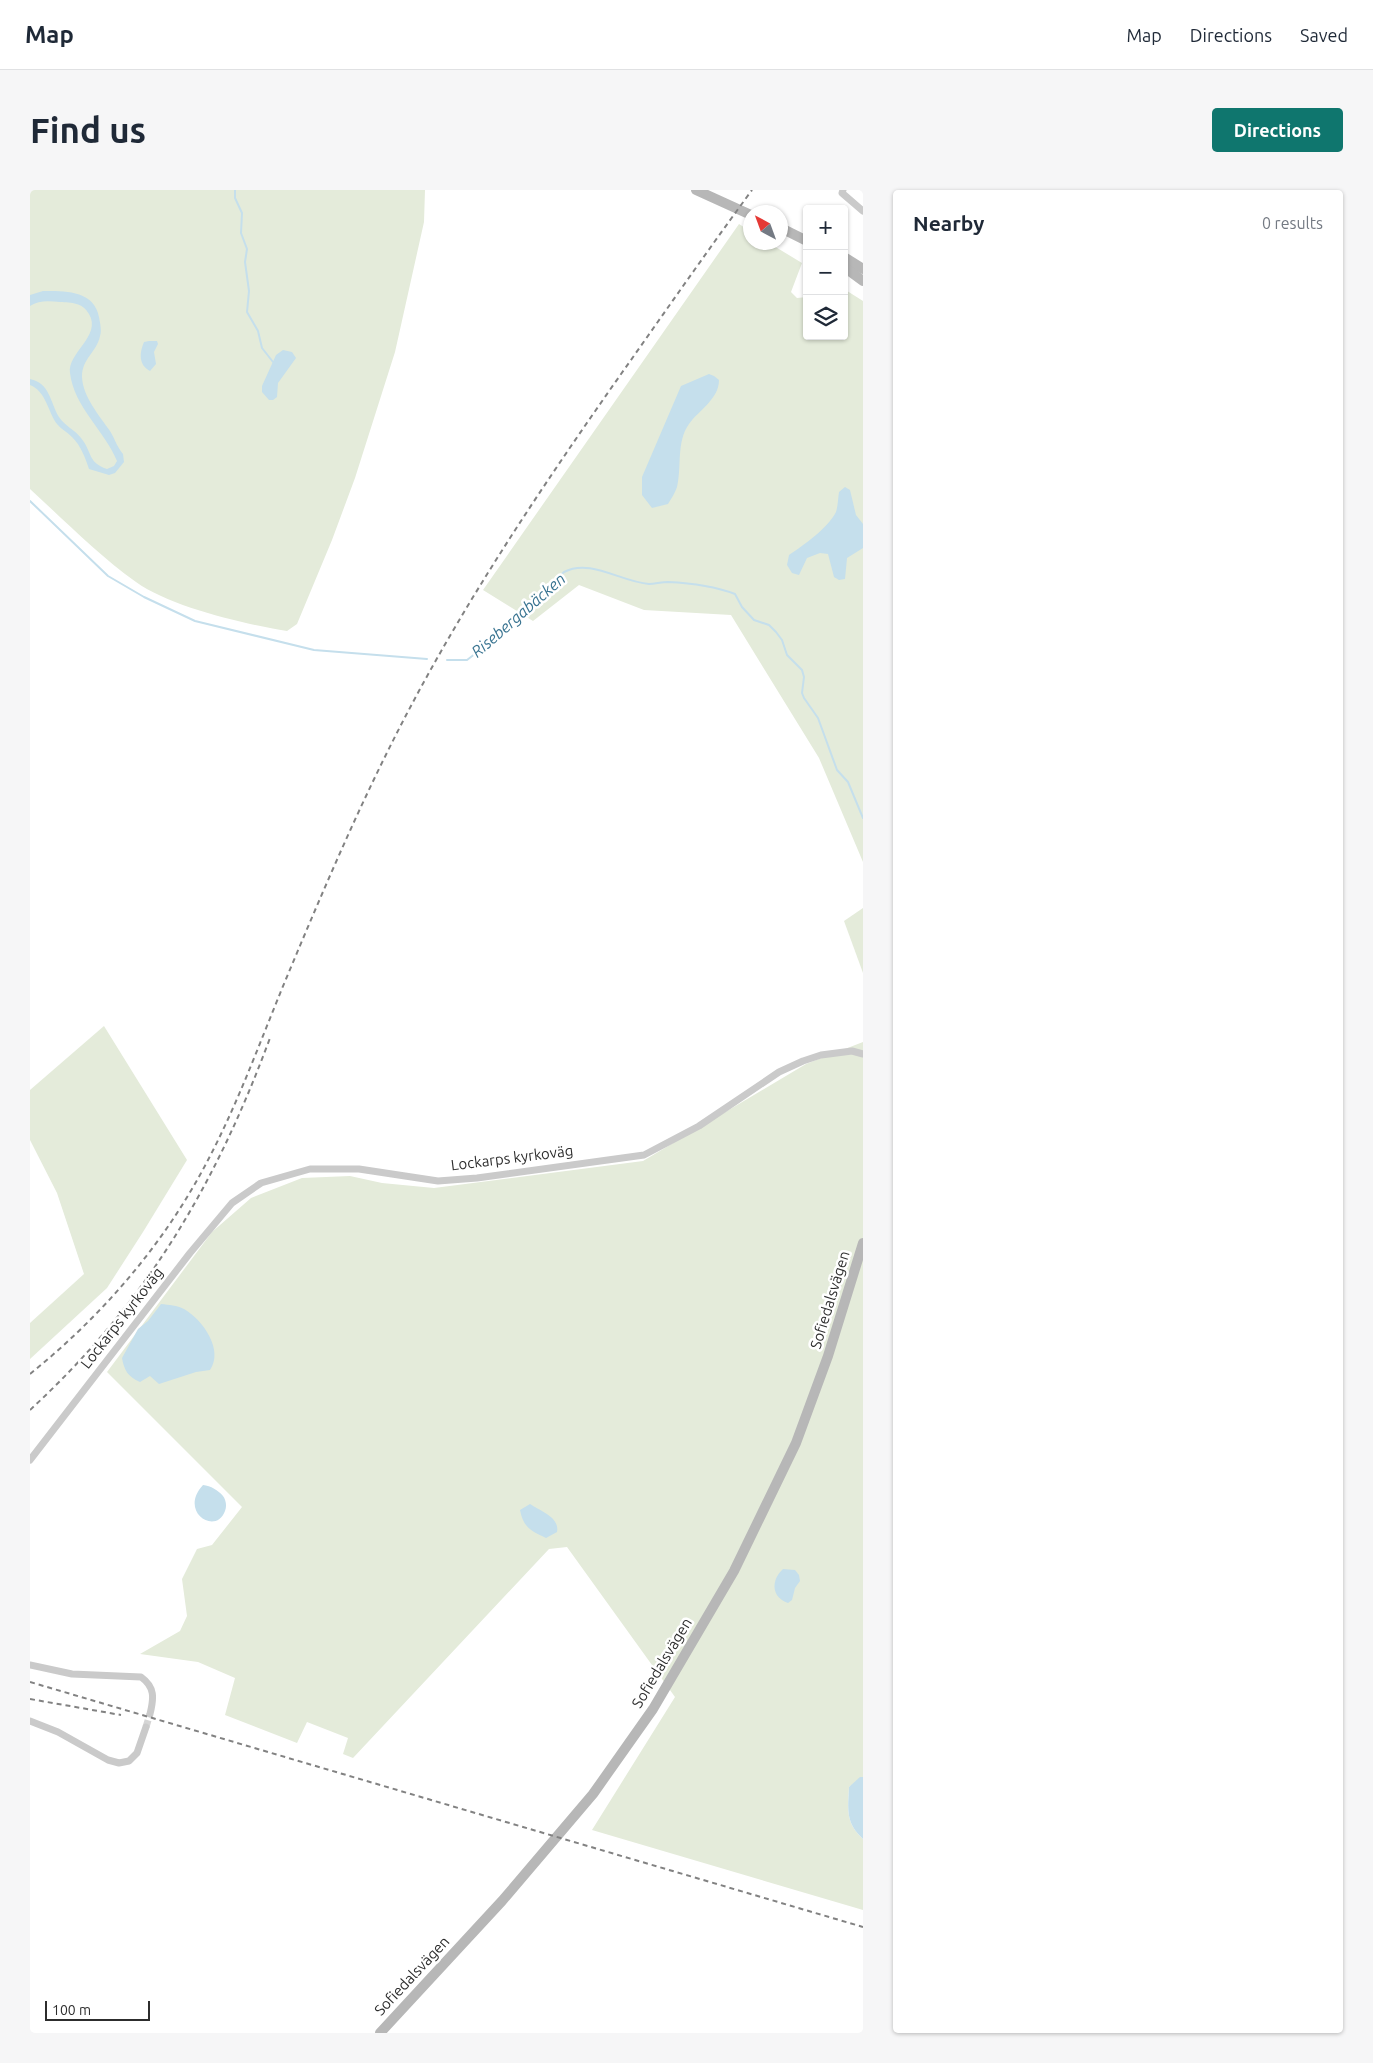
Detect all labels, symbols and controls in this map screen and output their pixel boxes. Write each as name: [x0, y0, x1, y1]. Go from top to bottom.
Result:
text: Map: [25, 21, 74, 48]
text: Map: [1126, 25, 1162, 45]
text: Directions: [1190, 25, 1272, 45]
text: Saved: [1300, 25, 1348, 45]
button: Directions: [1212, 108, 1343, 152]
text: Find us: [30, 110, 146, 150]
north arrow: [743, 205, 788, 250]
map controls: [803, 205, 848, 340]
button: +: [803, 205, 848, 250]
text: Nearby: [913, 211, 984, 235]
text: 0 results: [1262, 214, 1323, 232]
button: −: [803, 250, 848, 295]
button: layers: [803, 295, 848, 340]
water label: Risebergabäcken: [467, 569, 569, 661]
street label: Lockarps kyrkoväg: [450, 1142, 574, 1173]
street label: Sofiedalsvägen: [807, 1249, 853, 1351]
street label: Lockarps kyrkoväg: [77, 1264, 166, 1371]
street label: Sofiedalsvägen: [628, 1615, 695, 1711]
street label: Sofiedalsvägen: [371, 1933, 453, 2019]
scale bar: [45, 1998, 150, 2021]
text: 100 m: [52, 2002, 91, 2018]

